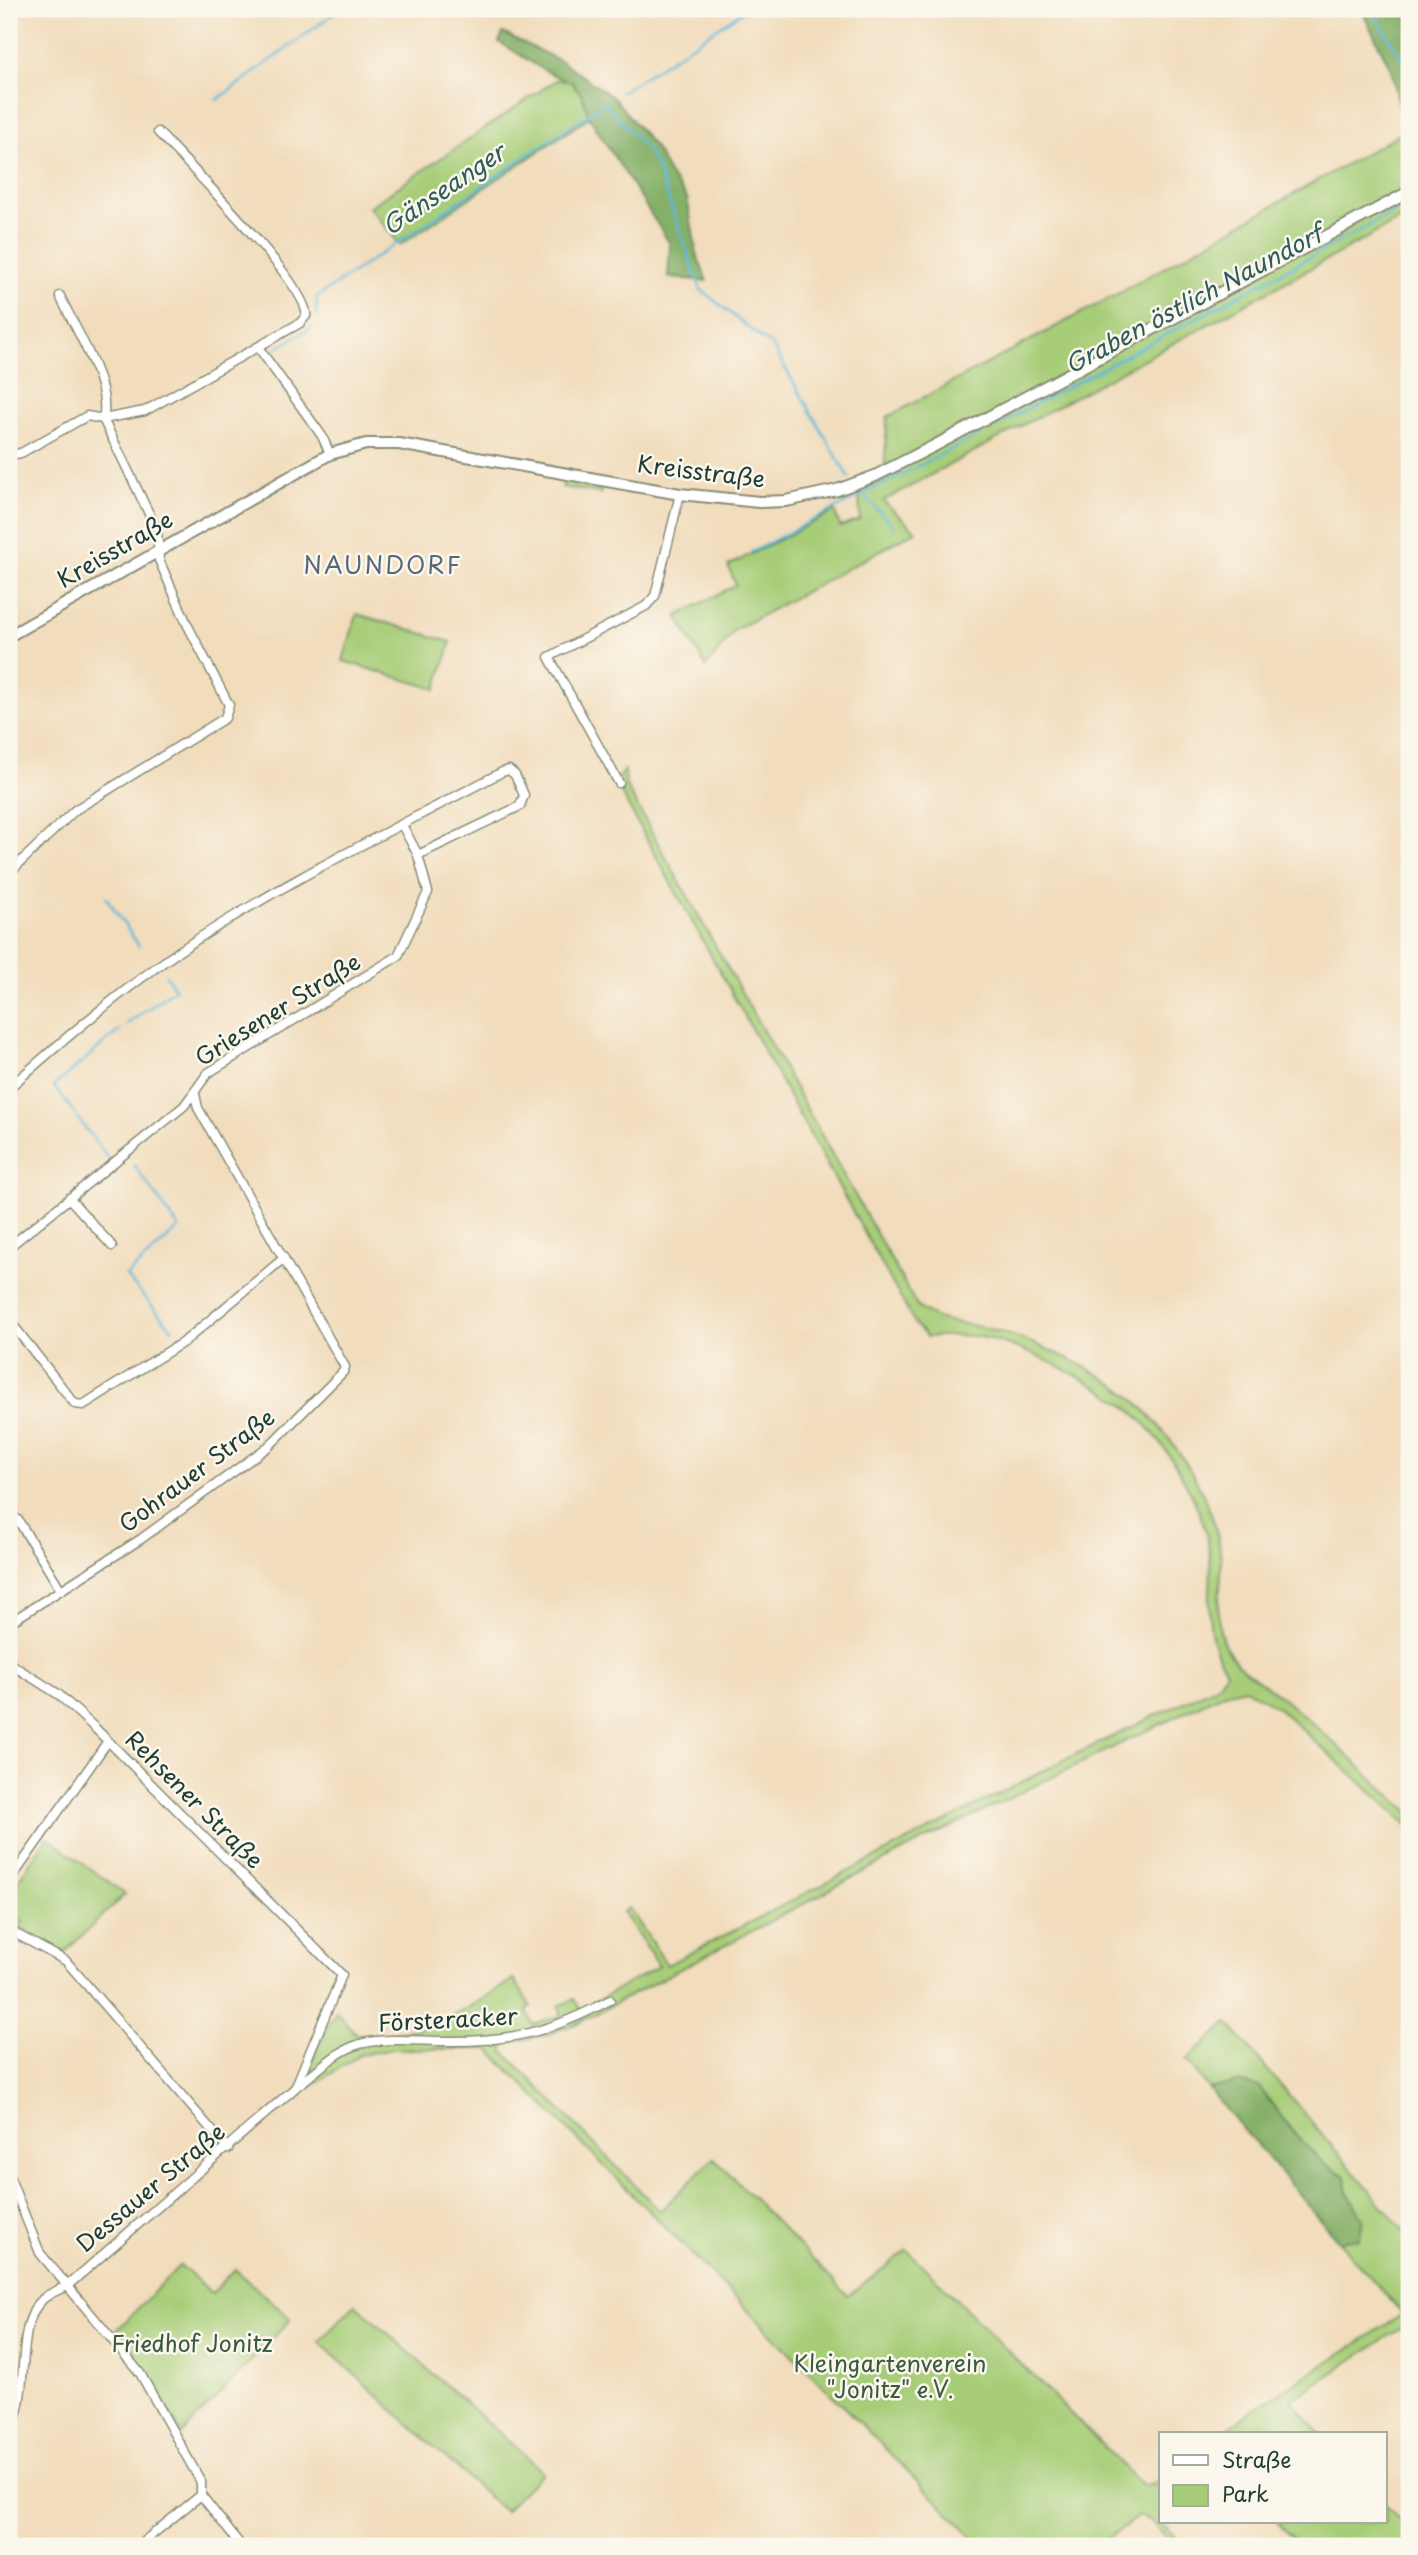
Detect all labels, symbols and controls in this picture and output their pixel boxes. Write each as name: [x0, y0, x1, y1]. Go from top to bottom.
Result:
water label: Gänseanger: [374, 132, 515, 243]
water label: Graben östlich Naundorf: [1058, 212, 1334, 382]
street label: Kreisstraße: [635, 445, 767, 496]
street label: Kreisstraße: [50, 501, 179, 596]
district label: NAUNDORF: [303, 546, 463, 582]
street label: Griesener Straße: [188, 944, 367, 1074]
street label: Gohrauer Straße: [111, 1399, 282, 1540]
street label: Rehsener Straße: [118, 1722, 272, 1876]
street label: Försteracker: [377, 1997, 519, 2040]
street label: Dessauer Straße: [68, 2114, 232, 2260]
park label: Friedhof Jonitz: [111, 2325, 273, 2360]
park label: Kleingartenverein "Jonitz" e.V.: [793, 2345, 987, 2406]
legend: [1159, 2432, 1386, 2524]
text: Straße: [1222, 2443, 1291, 2475]
text: Park: [1222, 2477, 1269, 2509]

